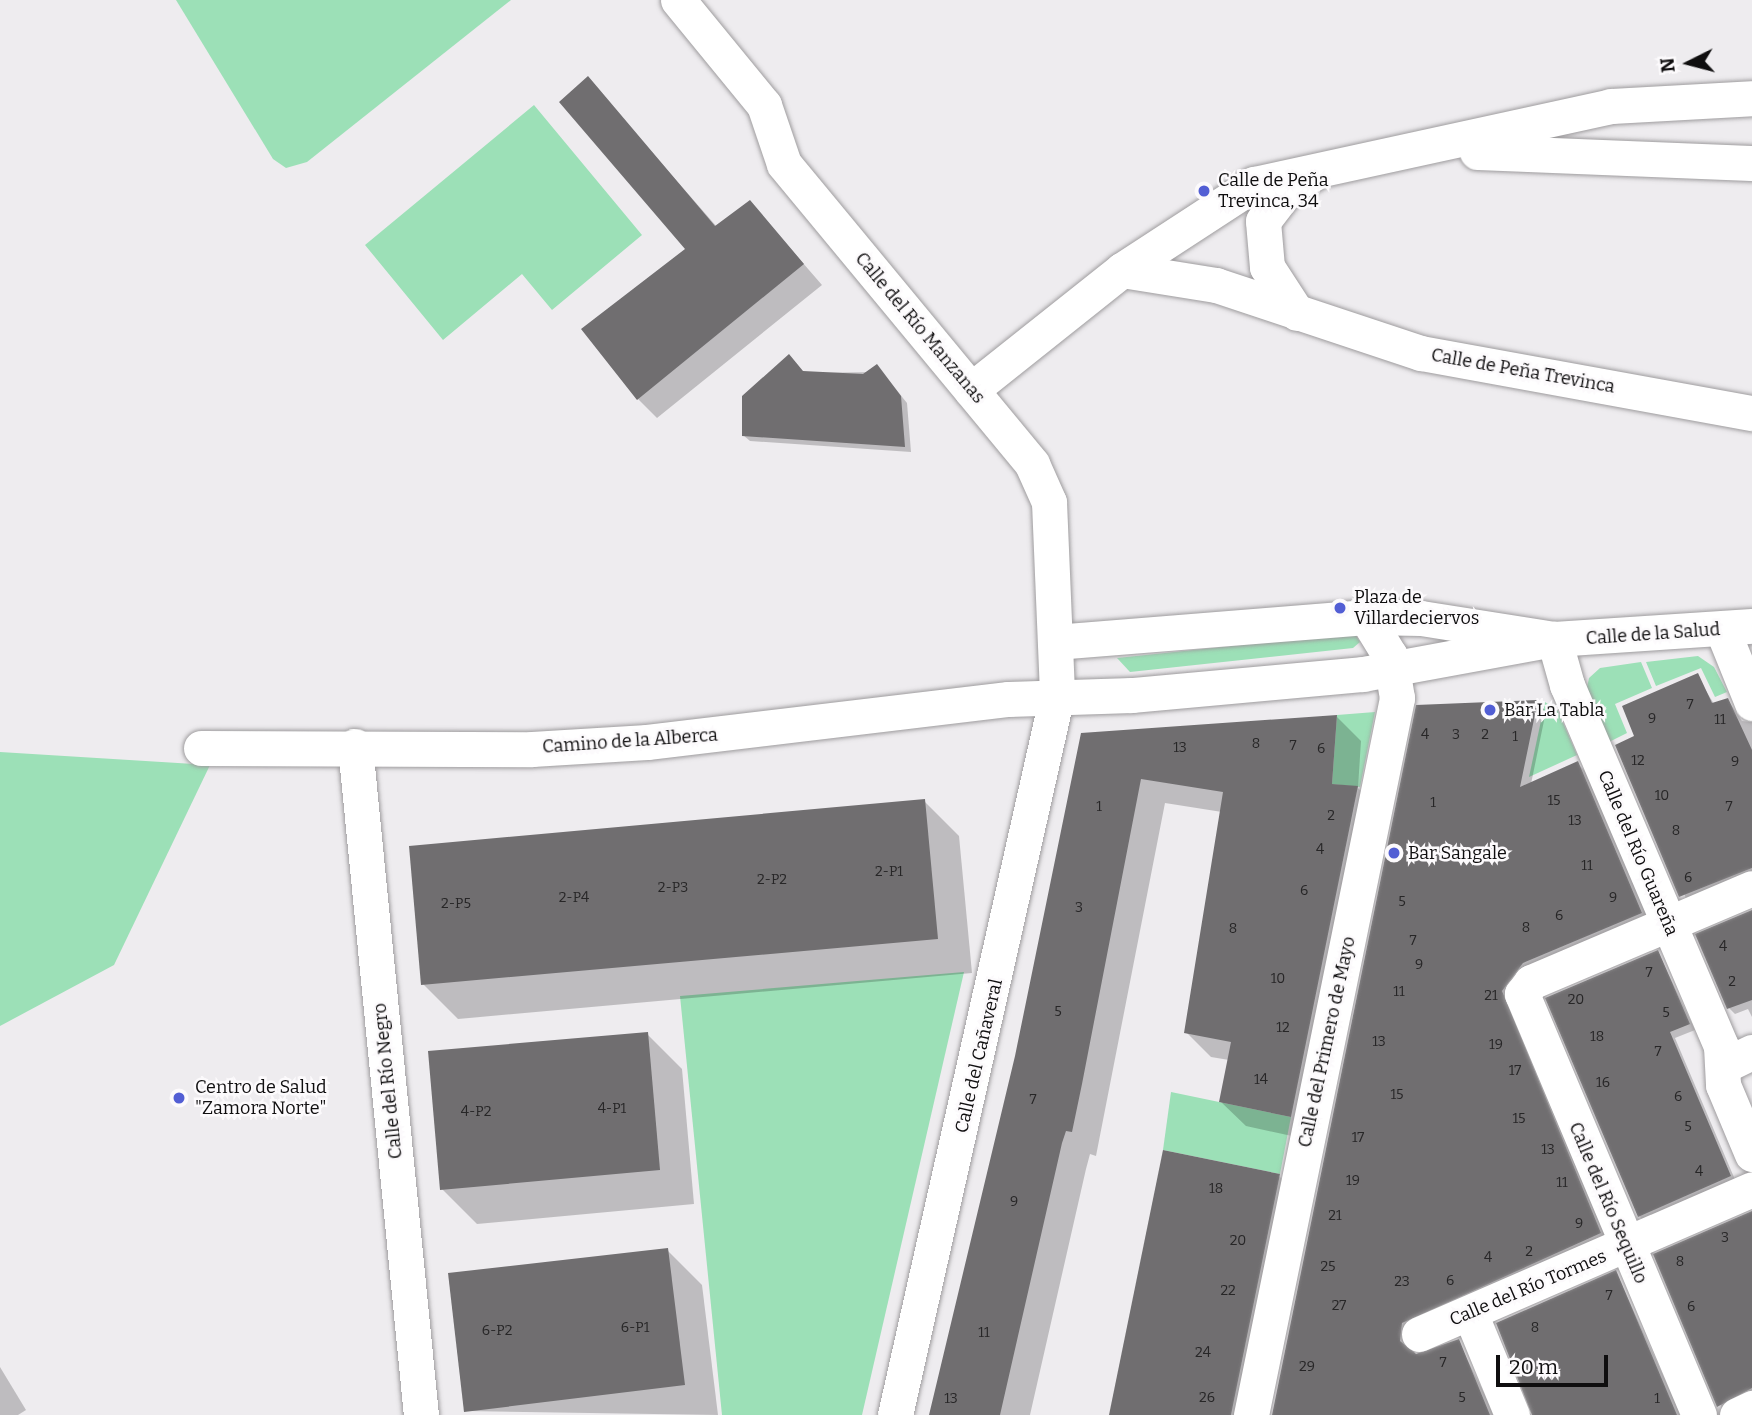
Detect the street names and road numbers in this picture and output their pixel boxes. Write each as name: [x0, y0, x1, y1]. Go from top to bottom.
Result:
street label: Calle del Río Manzanas: [851, 248, 989, 408]
street label: Calle de Peña Trevinca: [1429, 344, 1617, 398]
street label: Calle de la Salud: [1585, 619, 1721, 649]
street label: Camino de la Alberca: [542, 724, 718, 758]
street label: Calle del Río Guareña: [1593, 767, 1683, 939]
street label: Calle del Primero de Mayo: [1294, 935, 1360, 1149]
street label: Calle del Cañaveral: [951, 977, 1007, 1135]
street label: Calle del Río Negro: [369, 1002, 407, 1160]
street label: Calle del Río Sequillo: [1564, 1119, 1652, 1287]
street label: Calle del Río Tormes: [1446, 1245, 1610, 1331]

